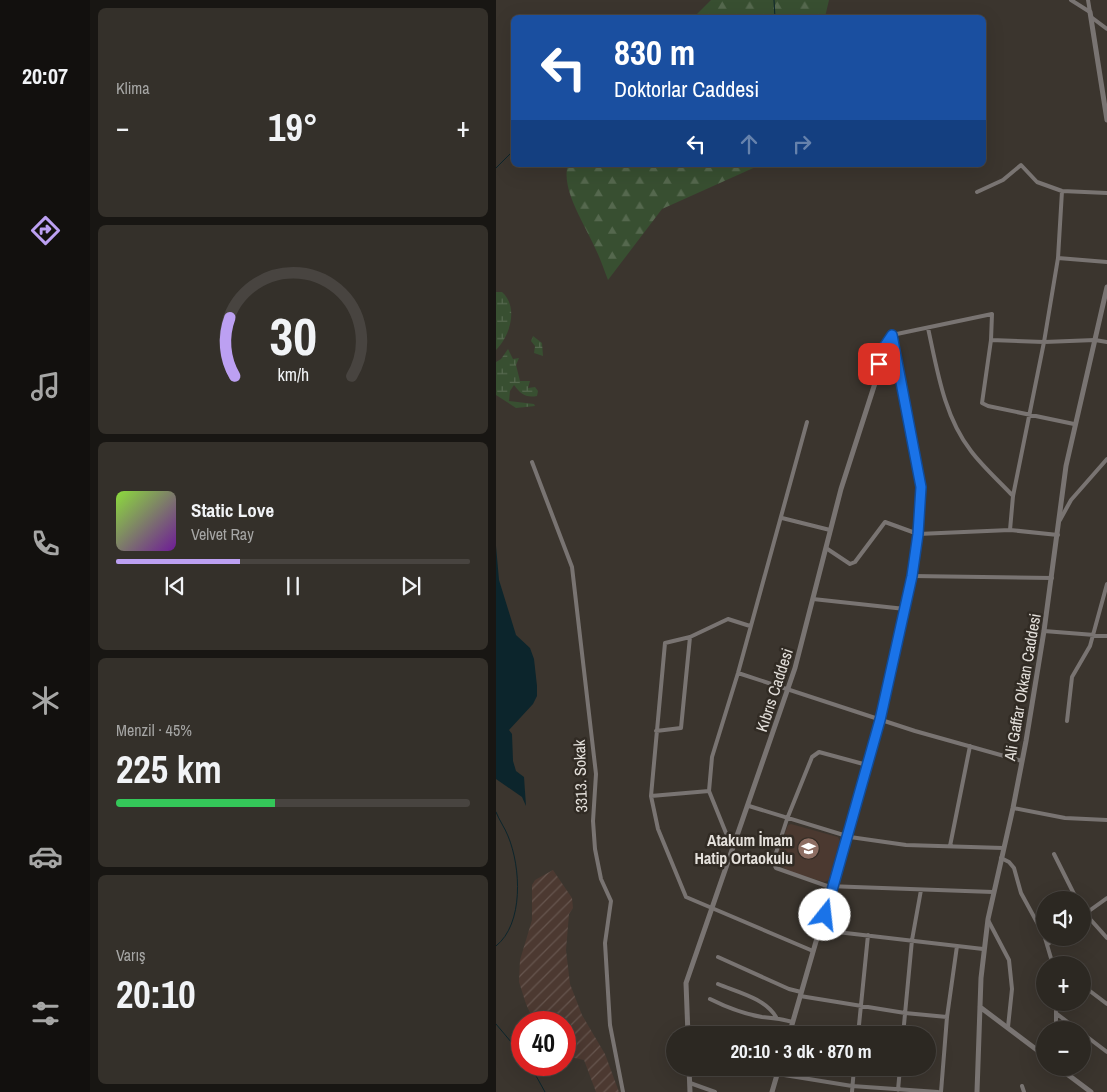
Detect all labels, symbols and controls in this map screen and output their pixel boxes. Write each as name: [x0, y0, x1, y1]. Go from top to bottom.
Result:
text: 830 m: [614, 29, 695, 76]
icon: left: [531, 35, 596, 100]
text: 20:07: [22, 61, 68, 91]
text: Doktorlar Caddesi: [614, 74, 759, 104]
text: Klima: [116, 77, 150, 99]
text: 19°: [268, 102, 318, 153]
text: −: [116, 108, 129, 146]
text: +: [457, 108, 470, 146]
icon: left: [682, 130, 710, 158]
icon: ahead: [735, 130, 763, 158]
icon: right: [788, 130, 816, 158]
icon: directions: [28, 213, 63, 248]
text: 30: [269, 301, 317, 371]
pin: [858, 343, 900, 385]
icon: arrive: [865, 350, 893, 378]
text: km/h: [277, 363, 309, 387]
icon: music: [28, 369, 63, 404]
text: Static Love: [191, 497, 274, 523]
text: Velvet Ray: [191, 523, 254, 545]
icon: phone: [28, 526, 63, 561]
icon: previous: [161, 572, 189, 600]
icon: pause: [279, 572, 307, 600]
icon: next: [397, 572, 425, 600]
street label: Ali Gaffar Okkan Caddesi: [998, 612, 1046, 763]
street label: Kıbrıs Caddesi: [750, 645, 798, 735]
icon: climate: [28, 683, 63, 718]
text: Menzil · 45%: [116, 719, 192, 741]
street label: 3313. Sokak: [568, 739, 592, 813]
text: 225 km: [116, 744, 222, 795]
place label: Atakum İmam Hatip Ortaokulu: [695, 829, 793, 869]
school or university icon: Atakum İmam Hatip Ortaokulu: [797, 837, 821, 861]
icon: car: [28, 839, 63, 874]
position arrow: [798, 888, 850, 940]
map controls: [1036, 891, 1091, 1076]
button: sound: [1036, 891, 1091, 946]
text: Varış: [116, 944, 146, 966]
button: +: [1036, 956, 1091, 1011]
text: 20:10: [116, 969, 196, 1020]
icon: filters: [28, 996, 63, 1031]
speed limit sign: 40: [511, 1011, 576, 1076]
button: −: [1036, 1021, 1091, 1076]
text: 20:10 · 3 dk · 870 m: [730, 1038, 872, 1064]

